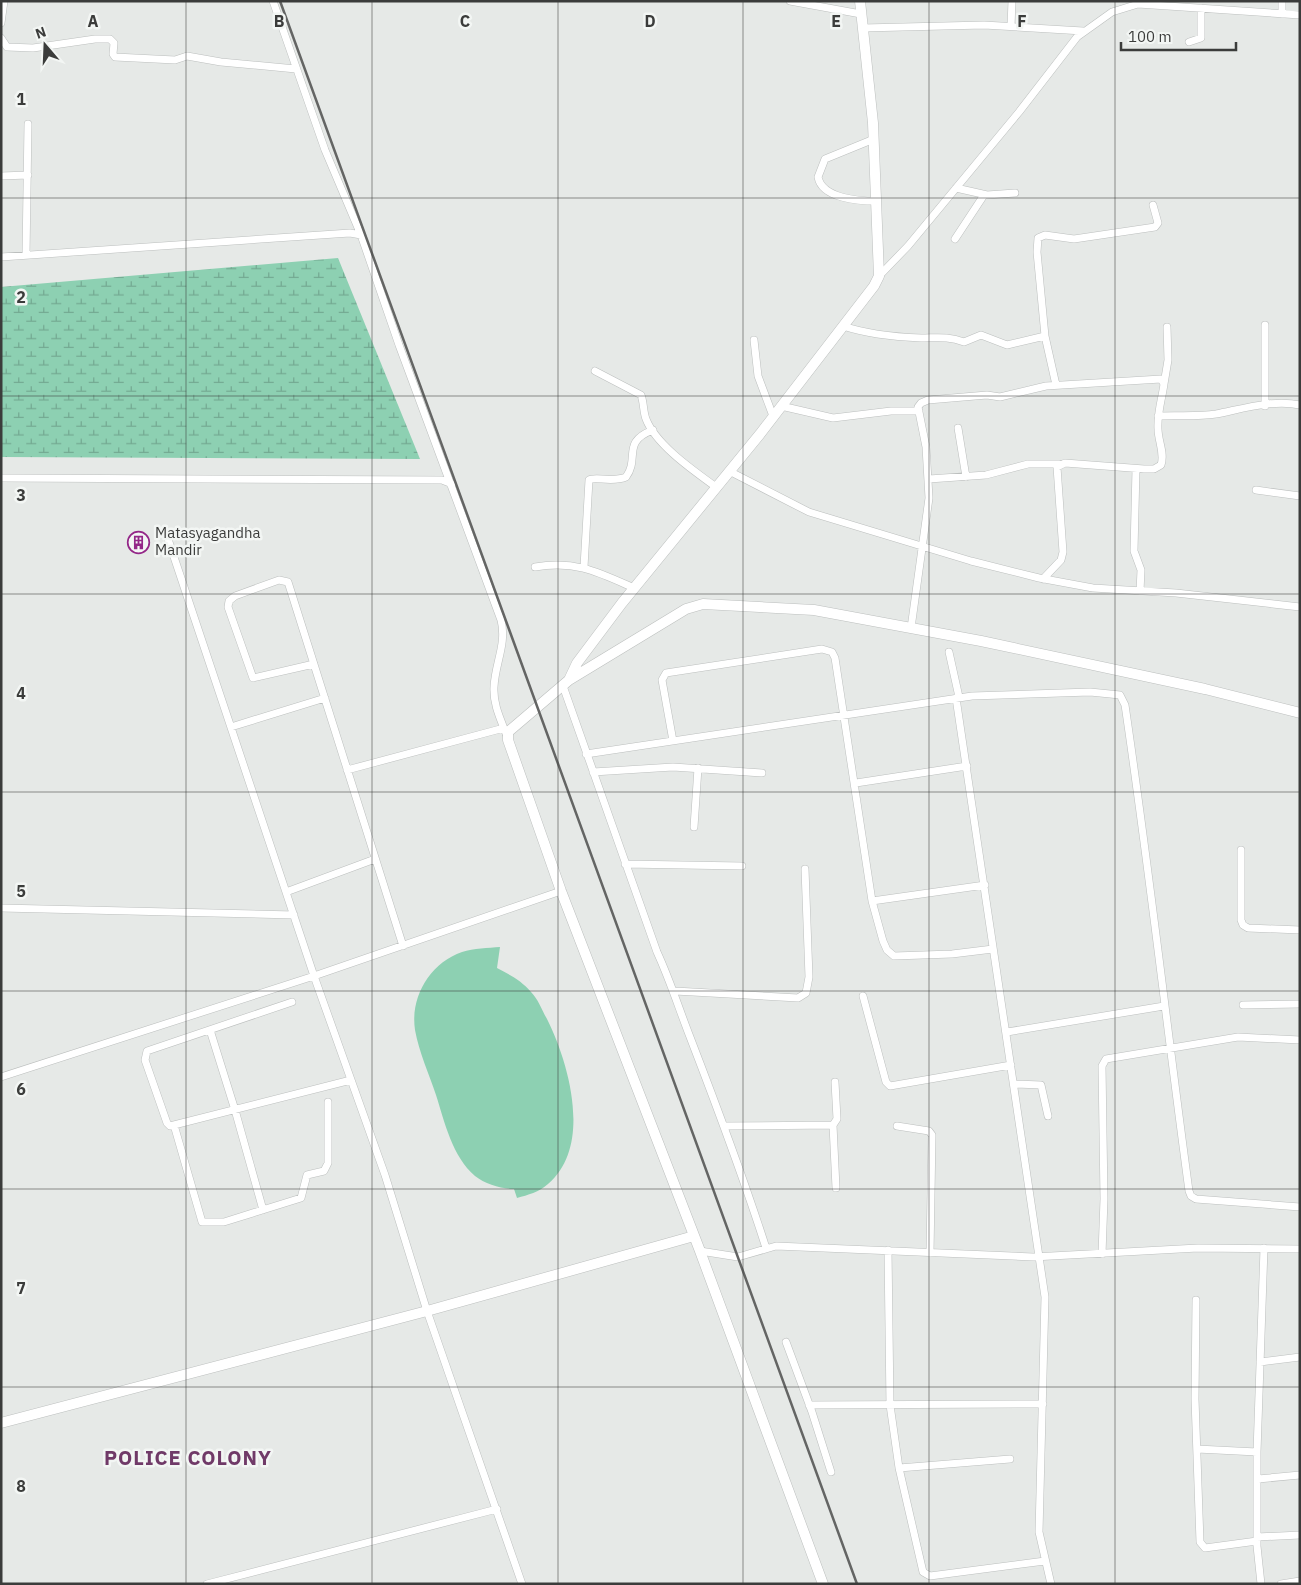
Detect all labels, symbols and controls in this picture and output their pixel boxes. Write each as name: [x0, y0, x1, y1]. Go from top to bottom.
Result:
text: A: [88, 11, 99, 31]
text: B: [274, 11, 285, 31]
text: C: [460, 11, 470, 31]
text: D: [644, 11, 656, 31]
text: E: [831, 11, 841, 31]
text: F: [1017, 11, 1027, 31]
north arrow: [20, 20, 70, 70]
scale bar: [1121, 20, 1236, 52]
text: N: [33, 23, 48, 43]
text: 100 m: [1128, 27, 1172, 46]
text: 1: [16, 89, 26, 109]
text: 2: [16, 287, 26, 307]
text: 3: [16, 485, 26, 505]
place label: Matasyagandha Mandir: [155, 523, 260, 559]
building icon: Matasyagandha Mandir: [127, 530, 151, 554]
text: 4: [16, 683, 26, 703]
text: 5: [16, 881, 26, 901]
text: 6: [16, 1079, 26, 1099]
text: 7: [16, 1278, 26, 1298]
district label: POLICE COLONY: [104, 1444, 272, 1471]
text: 8: [16, 1476, 26, 1496]

